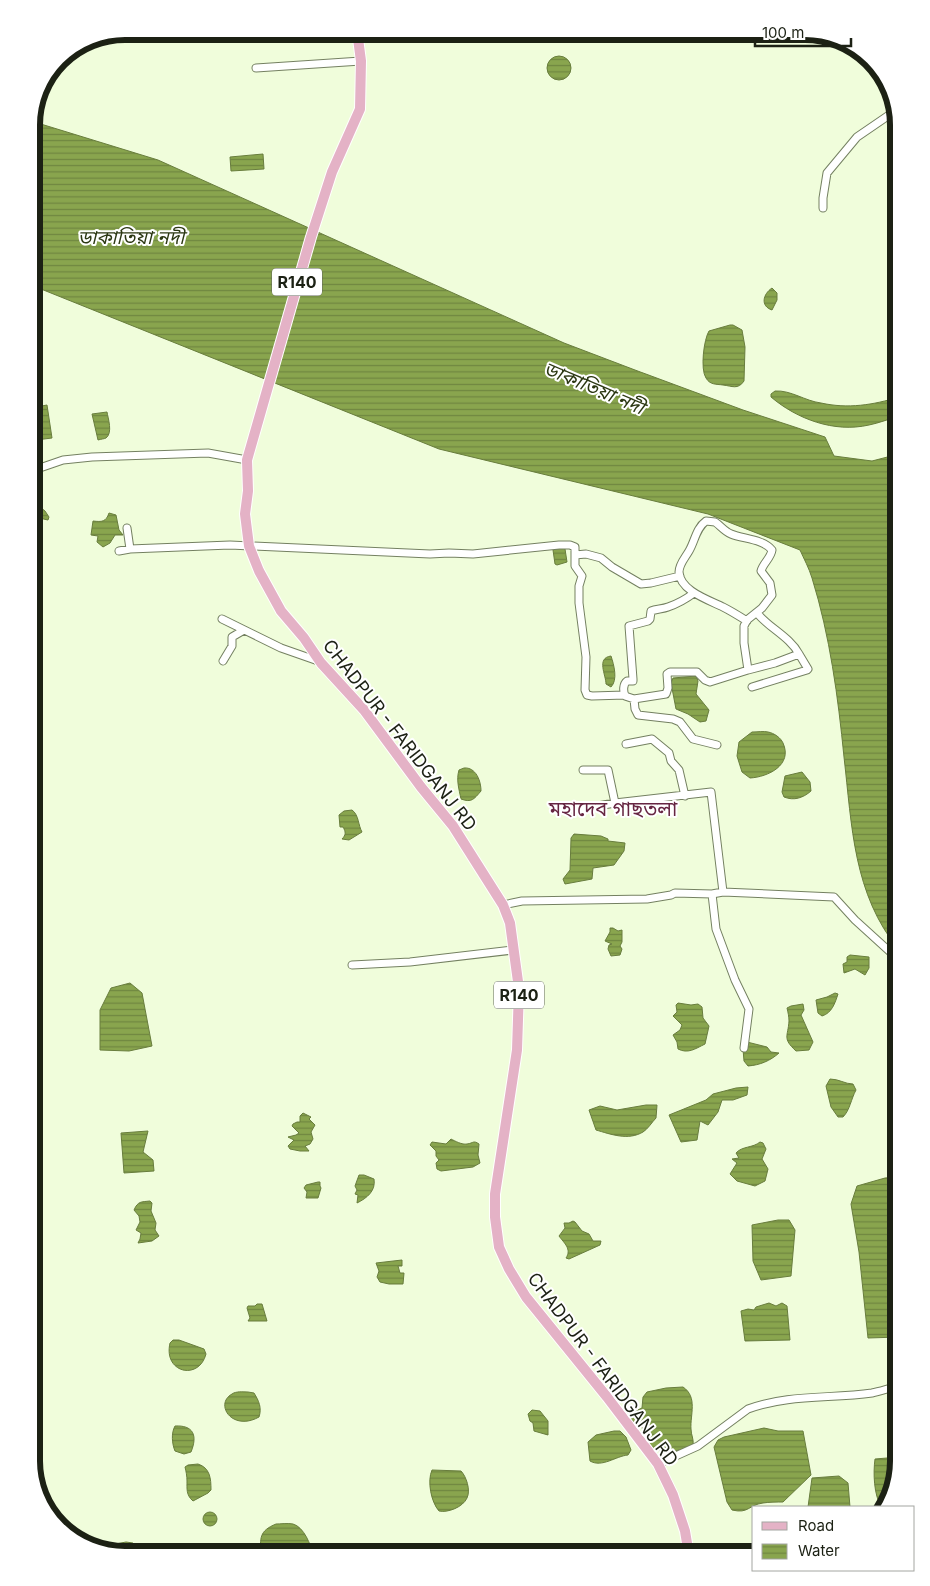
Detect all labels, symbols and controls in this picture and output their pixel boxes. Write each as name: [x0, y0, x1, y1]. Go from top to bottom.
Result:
scale bar: [755, 15, 851, 47]
text: 100 m: [762, 23, 804, 42]
water label: ডাকাতিয়া নদী: [78, 226, 188, 249]
road number: R140: [272, 268, 322, 296]
water label: ডাকাতিয়া নদী: [540, 357, 651, 421]
street label: CHADPUR - FARIDGANJ RD: [319, 635, 481, 835]
district label: মহাদেব গাছতলা: [548, 797, 678, 821]
road number: R140: [494, 982, 544, 1008]
street label: CHADPUR - FARIDGANJ RD: [523, 1268, 683, 1470]
legend: [752, 1506, 915, 1571]
text: Road: [798, 1516, 834, 1535]
text: Water: [798, 1541, 840, 1560]

